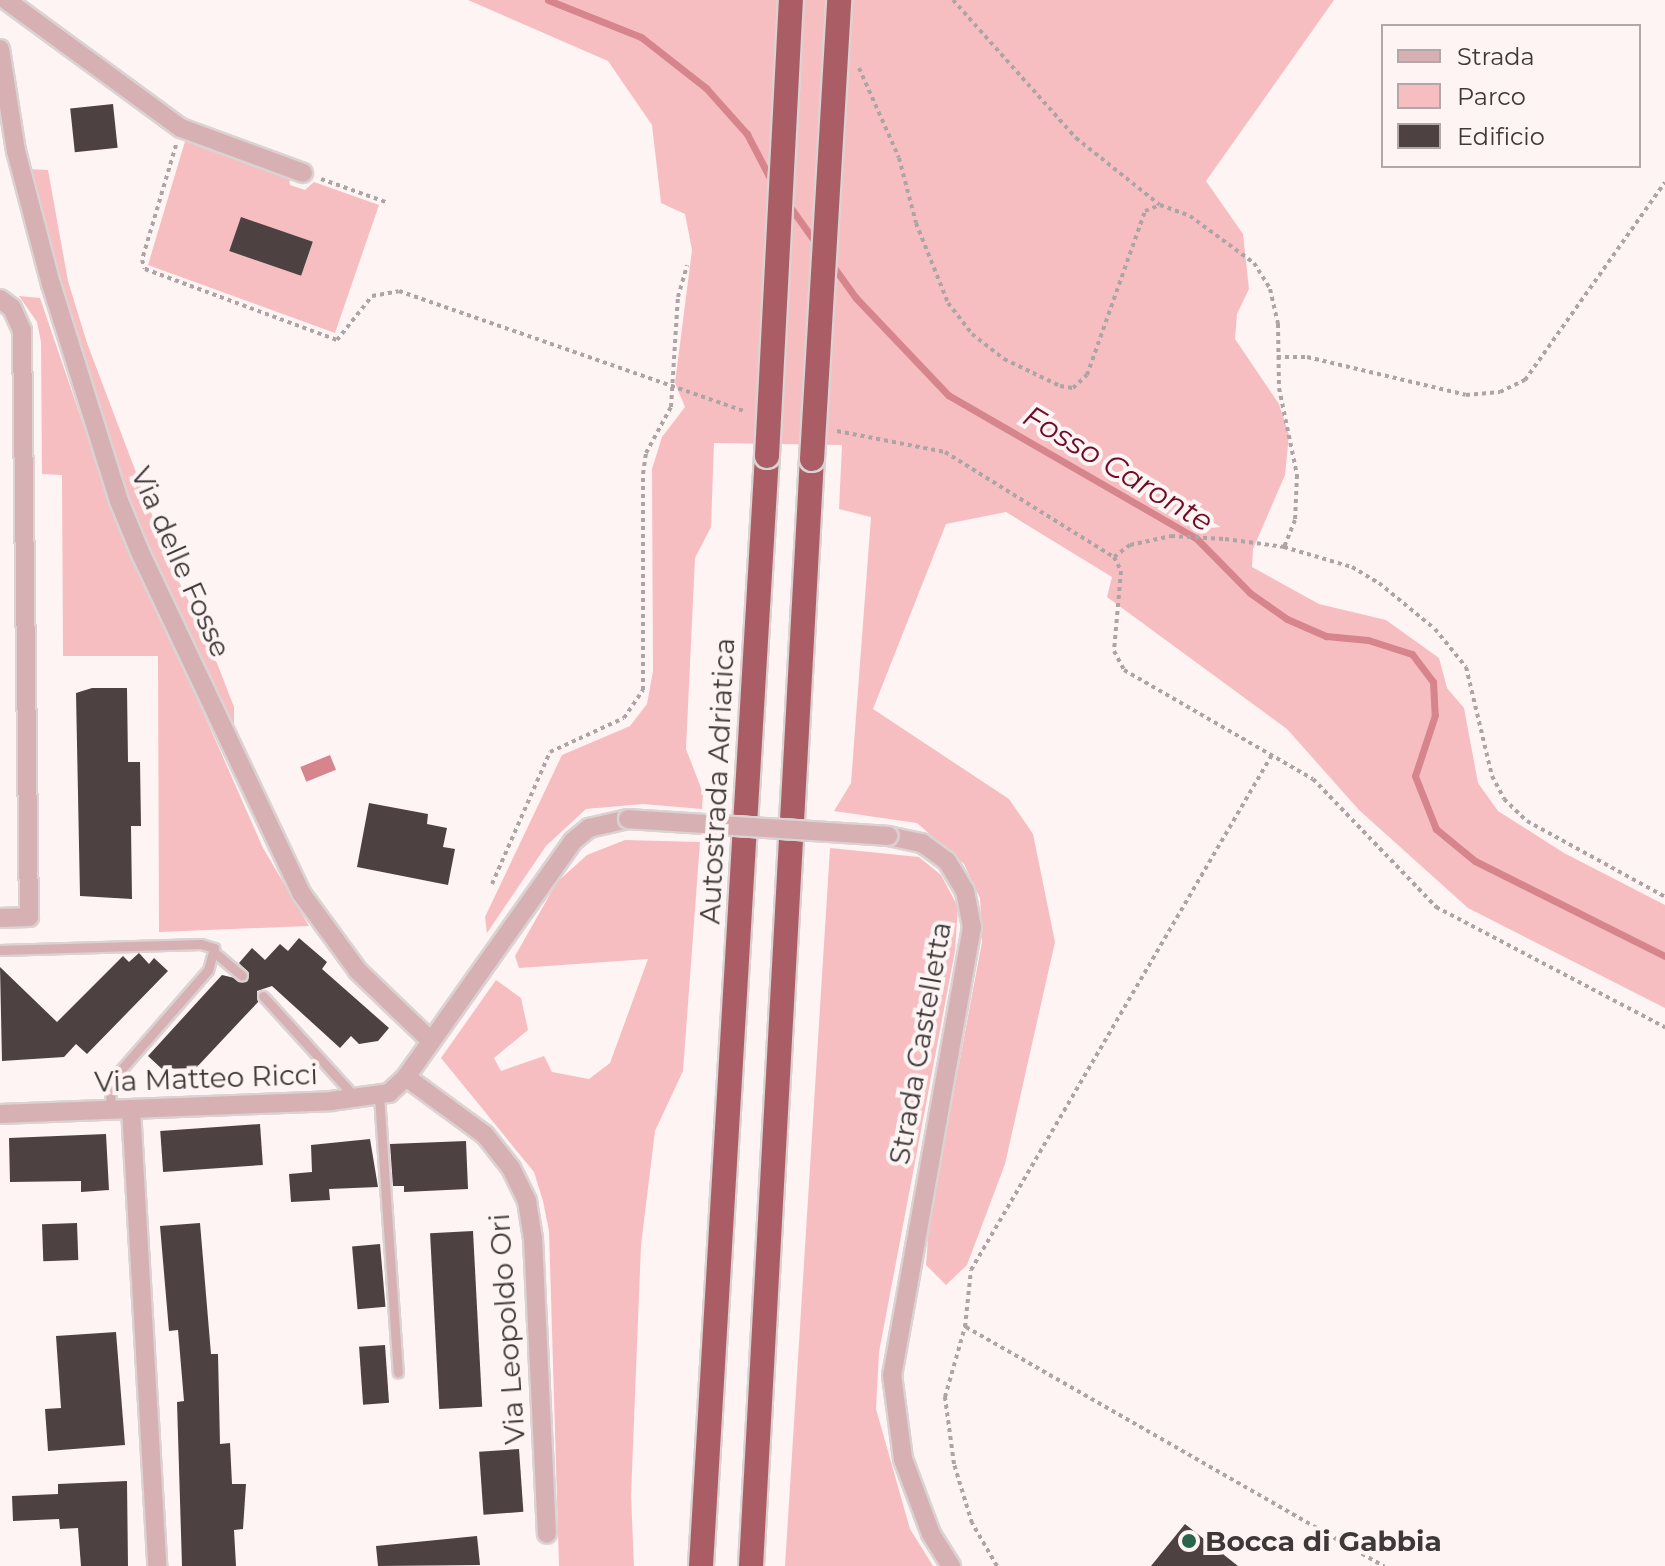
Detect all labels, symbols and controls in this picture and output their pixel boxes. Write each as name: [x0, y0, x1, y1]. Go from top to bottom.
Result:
legend: [1381, 24, 1641, 168]
text: Strada: [1457, 42, 1535, 71]
text: Parco: [1457, 82, 1526, 111]
text: Edificio: [1457, 122, 1545, 151]
water label: Fosso Caronte: [1017, 398, 1219, 540]
street label: Via delle Fosse: [124, 462, 238, 662]
street label: Autostrada Adriatica: [693, 637, 741, 925]
street label: Strada Castelletta: [882, 919, 958, 1167]
street label: Via Matteo Ricci: [94, 1057, 318, 1099]
street label: Via Leopoldo Ori: [482, 1213, 532, 1445]
place label: Bocca di Gabbia: [1205, 1524, 1442, 1558]
marker: Bocca di Gabbia: [1180, 1532, 1198, 1550]

